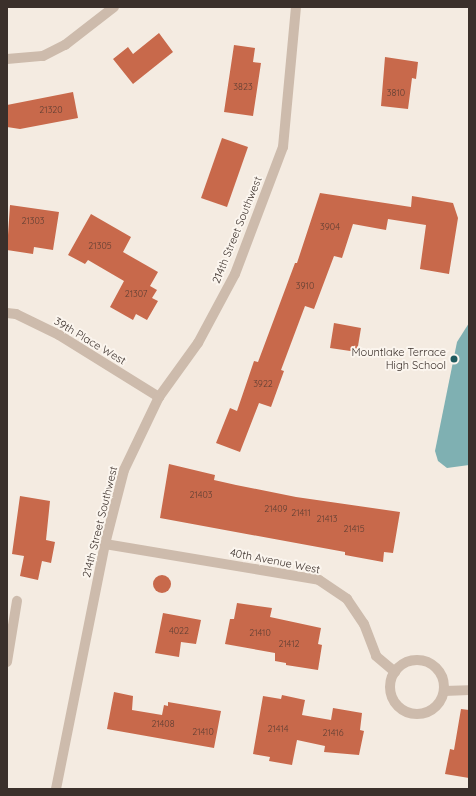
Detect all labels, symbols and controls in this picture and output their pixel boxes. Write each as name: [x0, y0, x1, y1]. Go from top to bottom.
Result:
house number: 3823: [233, 82, 253, 92]
house number: 3810: [387, 88, 405, 98]
house number: 21320: [39, 105, 63, 115]
street label: 214th Street Southwest: [209, 175, 265, 285]
house number: 21303: [21, 216, 45, 226]
house number: 3904: [320, 222, 340, 232]
house number: 21305: [88, 241, 112, 251]
house number: 3910: [296, 281, 314, 291]
house number: 21307: [125, 289, 147, 299]
street label: 39th Place West: [52, 314, 128, 368]
place label: Mountlake Terrace High School: [351, 346, 446, 372]
marker: Mountlake Terrace High School: [449, 354, 459, 364]
house number: 3922: [253, 379, 273, 389]
street label: 214th Street Southwest: [80, 465, 120, 579]
house number: 21403: [190, 490, 212, 500]
house number: 21409: [264, 504, 288, 514]
house number: 21411: [291, 508, 311, 518]
house number: 21413: [317, 514, 337, 524]
house number: 21415: [343, 524, 365, 534]
street label: 40th Avenue West: [229, 546, 321, 576]
house number: 4022: [169, 626, 189, 636]
house number: 21410: [249, 628, 271, 638]
house number: 21412: [278, 639, 300, 649]
house number: 21408: [151, 719, 175, 729]
house number: 21414: [268, 724, 288, 734]
house number: 21410: [192, 727, 214, 737]
house number: 21416: [322, 728, 344, 738]

